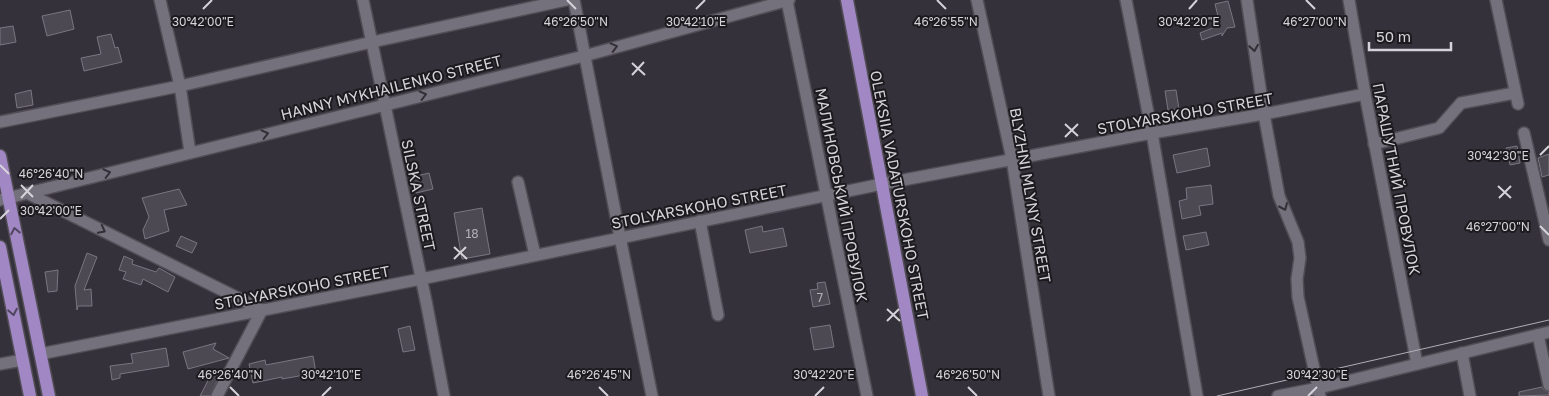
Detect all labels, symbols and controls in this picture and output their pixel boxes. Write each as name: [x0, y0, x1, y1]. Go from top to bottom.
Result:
text: 30°42'00"E: [172, 14, 234, 29]
text: 46°26'50"N: [544, 14, 608, 29]
text: 30°42'10"E: [666, 14, 726, 29]
text: 46°26'55"N: [914, 14, 978, 29]
text: 30°42'20"E: [1158, 14, 1220, 29]
text: 46°27'00"N: [1283, 14, 1347, 29]
scale bar: [1369, 20, 1452, 52]
text: 50 m: [1376, 27, 1411, 45]
one-way arrow: [610, 43, 618, 53]
one-way arrow: [1248, 45, 1259, 53]
street label: HANNY MYKHAILENKO STREET: [279, 51, 503, 123]
street label: OLEKSIIA VADATURSKOHO STREET: [867, 69, 933, 321]
street label: ПАРАШУТНИЙ ПРОВУЛОК: [1370, 81, 1425, 277]
street label: МАЛИНОВСЬКИЙ ПРОВУЛОК: [812, 86, 872, 304]
street label: STOLYARSKOHO STREET: [1096, 89, 1274, 137]
one-way arrow: [418, 90, 427, 101]
street label: BLYZHNI MLYNY STREET: [1007, 106, 1055, 284]
one-way arrow: [260, 129, 268, 139]
street label: SILSKA STREET: [398, 138, 440, 252]
text: 30°42'30"E: [1467, 148, 1529, 163]
text: 46°26'40"N: [19, 166, 83, 181]
one-way arrow: [103, 168, 112, 179]
street label: STOLYARSKOHO STREET: [610, 180, 788, 232]
one-way arrow: [1278, 202, 1288, 211]
text: 30°42'00"E: [20, 203, 82, 218]
text: 46°27'00"N: [1466, 219, 1530, 234]
one-way arrow: [97, 224, 106, 234]
house number: 18: [465, 226, 479, 241]
one-way arrow: [11, 227, 21, 235]
street label: STOLYARSKOHO STREET: [213, 261, 391, 313]
house number: 7: [817, 290, 823, 305]
one-way arrow: [7, 307, 18, 316]
text: 46°26'40"N: [198, 367, 262, 382]
text: 30°42'10"E: [301, 367, 361, 382]
text: 46°26'45"N: [567, 367, 631, 382]
text: 30°42'20"E: [793, 367, 855, 382]
text: 46°26'50"N: [936, 367, 1000, 382]
text: 30°42'30"E: [1286, 367, 1348, 382]

